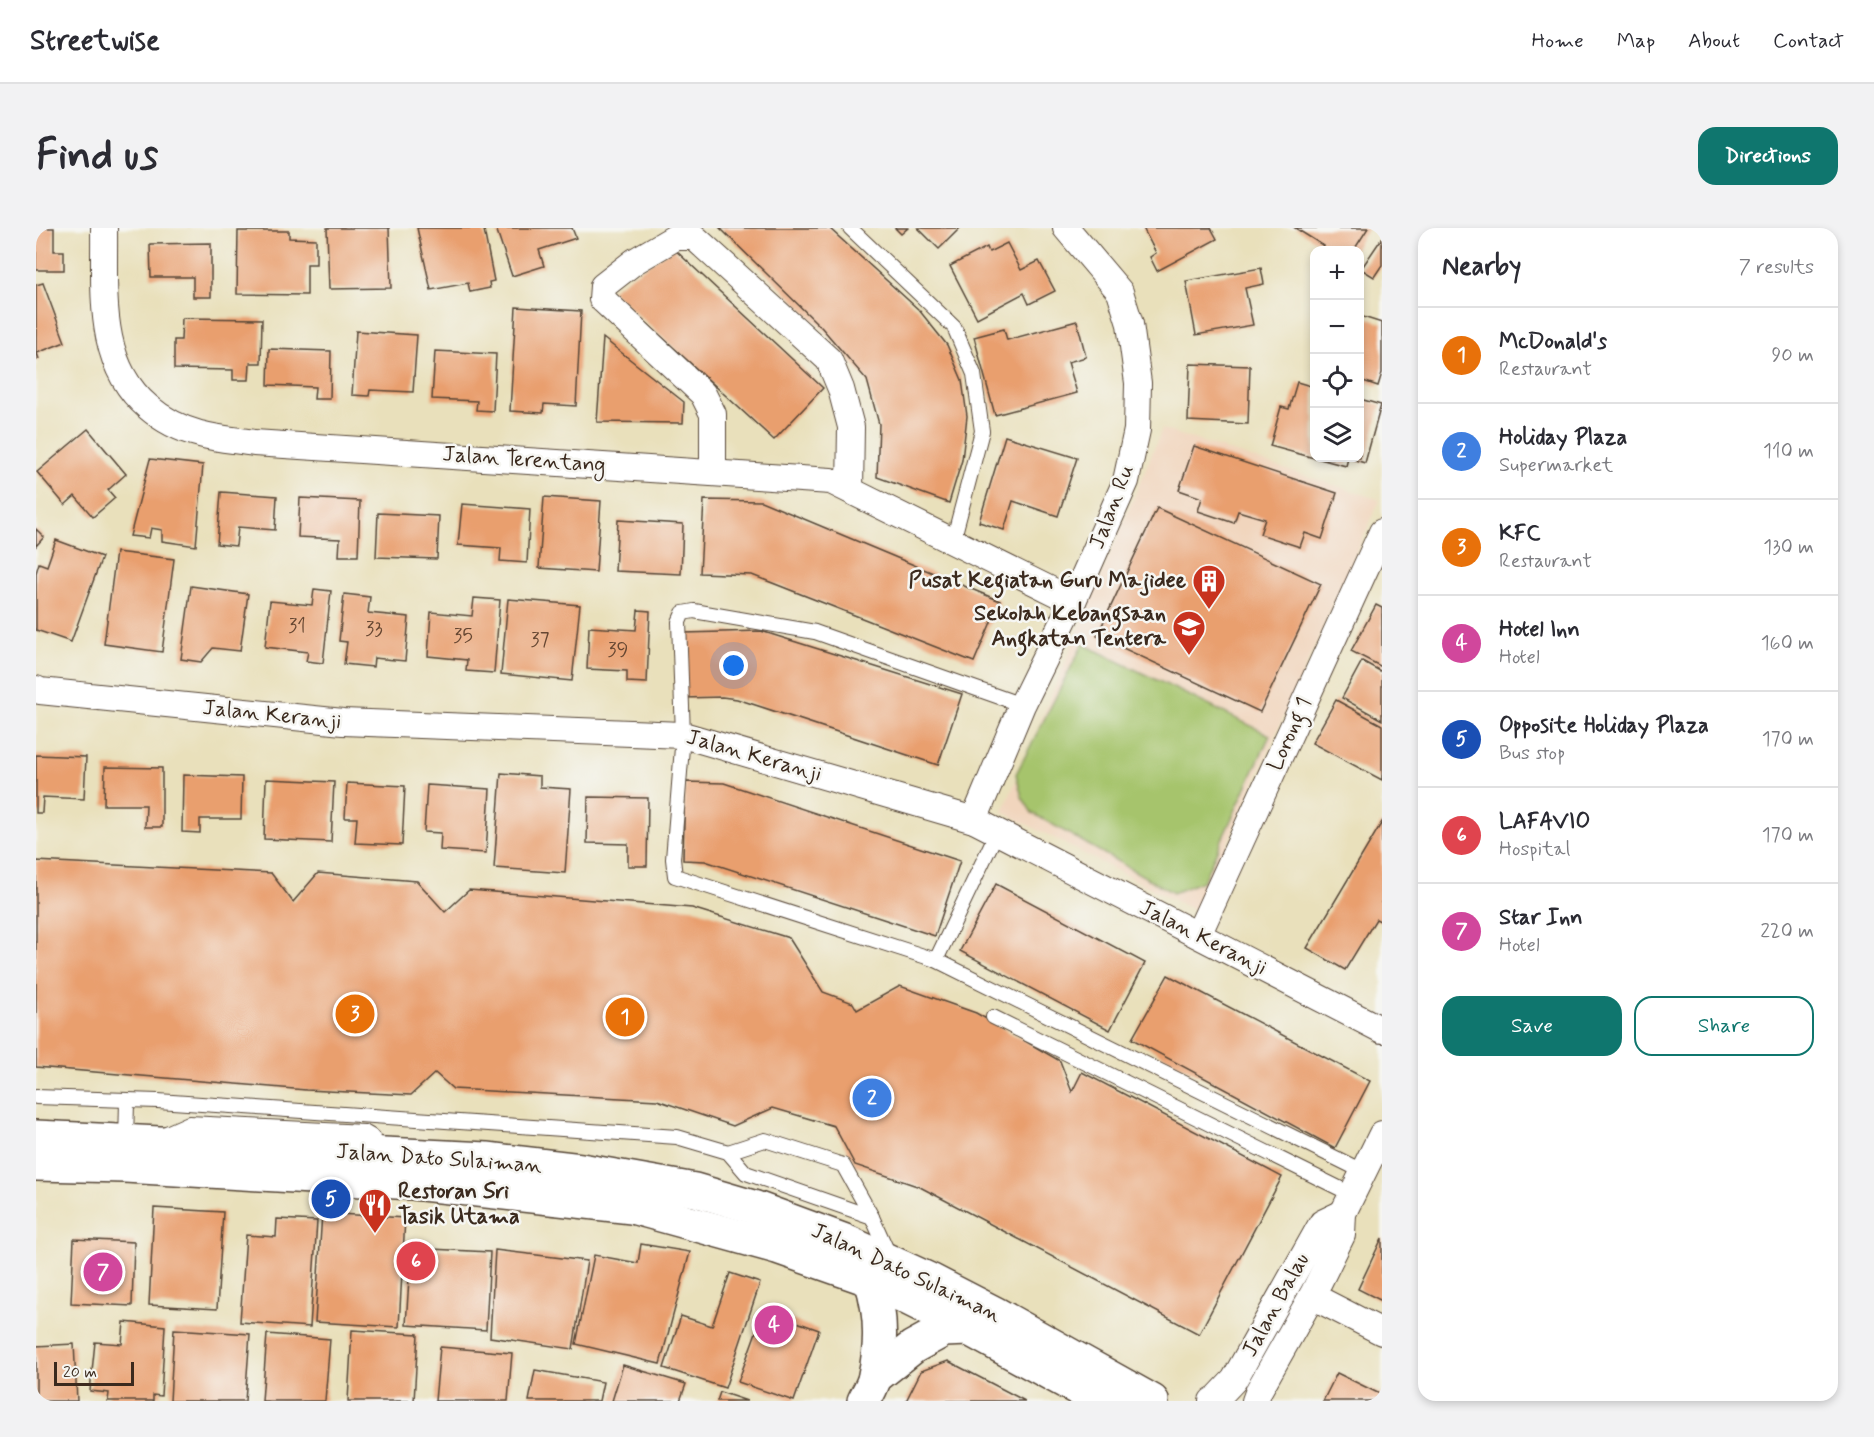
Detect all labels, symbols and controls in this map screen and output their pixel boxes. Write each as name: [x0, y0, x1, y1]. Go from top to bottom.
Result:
text: Streetwise: [30, 23, 160, 60]
text: Home: [1532, 27, 1584, 55]
text: Map: [1617, 27, 1655, 55]
text: About: [1688, 27, 1740, 55]
text: Contact: [1773, 27, 1844, 55]
button: Directions: [1698, 127, 1838, 185]
text: Find us: [36, 129, 158, 184]
map controls: [1310, 246, 1364, 462]
button: +: [1310, 246, 1364, 300]
text: Nearby: [1442, 250, 1521, 284]
text: 7 results: [1739, 254, 1814, 281]
button: −: [1310, 300, 1364, 354]
text: McDonald's: [1499, 328, 1607, 356]
text: 1: [1457, 342, 1466, 369]
text: 90 m: [1771, 342, 1814, 369]
button: locate: [1310, 354, 1364, 408]
text: Restaurant: [1499, 356, 1592, 383]
button: layers: [1310, 408, 1364, 462]
text: Holiday Plaza: [1499, 424, 1627, 452]
text: 2: [1457, 438, 1466, 465]
text: 110 m: [1763, 438, 1814, 465]
street label: Jalan Terentang: [441, 440, 607, 483]
text: Supermarket: [1499, 452, 1613, 479]
street label: Jalan Ru: [1083, 461, 1141, 553]
text: KFC: [1499, 520, 1541, 548]
text: 3: [1457, 534, 1466, 561]
text: 130 m: [1763, 534, 1814, 561]
text: Restaurant: [1499, 548, 1592, 575]
building icon: Pusat Kegiatan Guru Majidee: [1191, 563, 1227, 610]
place label: Pusat Kegiatan Guru Majidee: [909, 567, 1187, 599]
place label: Sekolah Kebangsaan Angkatan Tentera: [974, 600, 1167, 657]
school or university icon: Sekolah Kebangsaan Angkatan Tentera: [1171, 609, 1207, 656]
house number: 31: [288, 613, 306, 640]
house number: 33: [365, 616, 383, 643]
text: Hotel Inn: [1499, 616, 1580, 644]
house number: 35: [453, 623, 473, 650]
house number: 37: [530, 627, 550, 654]
text: 4: [1456, 630, 1467, 657]
text: 160 m: [1761, 630, 1814, 657]
house number: 39: [608, 637, 628, 664]
text: Hotel: [1499, 644, 1540, 671]
your location: [719, 651, 748, 680]
street label: Lorong 1: [1261, 693, 1321, 776]
street label: Jalan Keranji: [201, 694, 343, 736]
text: Opposite Holiday Plaza: [1499, 712, 1709, 740]
street label: Jalan Keranji: [683, 723, 825, 789]
text: 5: [1456, 726, 1468, 753]
text: 170 m: [1762, 726, 1814, 753]
text: Bus stop: [1499, 740, 1565, 767]
text: LAFAVIO: [1499, 808, 1590, 836]
text: 6: [1456, 822, 1467, 849]
text: 170 m: [1762, 822, 1814, 849]
text: Hospital: [1499, 836, 1570, 863]
street label: Jalan Keranji: [1135, 894, 1271, 982]
text: Star Inn: [1499, 904, 1583, 932]
text: 7: [1455, 918, 1468, 945]
text: 220 m: [1760, 918, 1814, 945]
text: Hotel: [1499, 932, 1540, 959]
pin: 3: [336, 992, 374, 1036]
pin: 1: [606, 994, 644, 1040]
button: Save: [1442, 996, 1622, 1056]
button: Share: [1634, 996, 1814, 1056]
pin: 2: [852, 1076, 892, 1120]
street label: Jalan Dato Sulaiman: [335, 1138, 543, 1180]
pin: 5: [312, 1176, 350, 1222]
place label: Restoran Sri Tasik Utama: [398, 1178, 520, 1231]
restaurant icon: Restoran Sri Tasik Utama: [357, 1187, 393, 1234]
street label: Jalan Dato Sulaiman: [807, 1217, 1005, 1329]
pin: 6: [396, 1238, 436, 1284]
street label: Jalan Balau: [1236, 1248, 1316, 1362]
pin: 7: [84, 1250, 122, 1294]
pin: 4: [754, 1302, 794, 1348]
scale bar: [54, 1359, 134, 1386]
text: 20 m: [63, 1362, 97, 1383]

